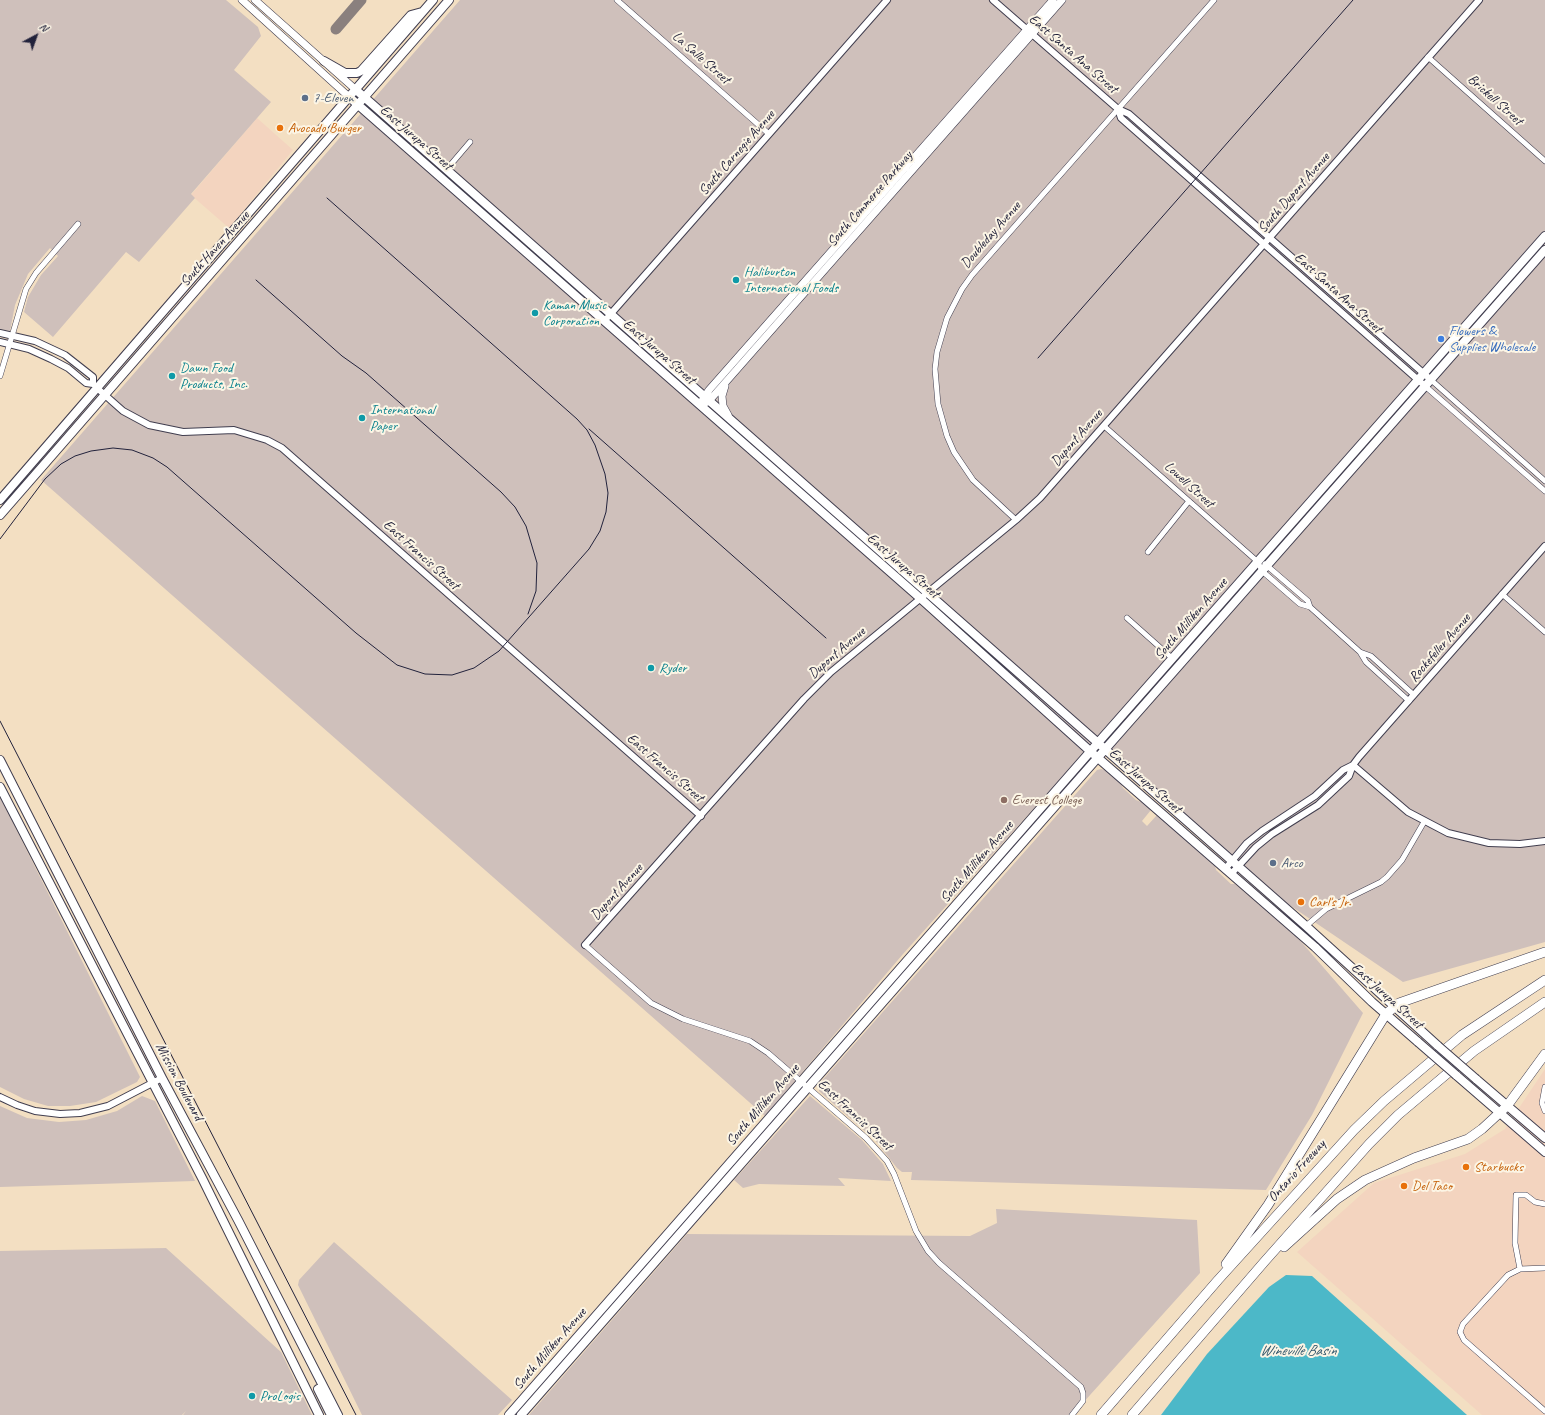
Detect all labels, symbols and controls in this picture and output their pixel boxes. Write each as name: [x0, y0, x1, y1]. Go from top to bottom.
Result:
street label: East Santa Ana Street: [1025, 11, 1121, 97]
north arrow: [16, 16, 56, 56]
text: N: [37, 19, 51, 34]
street label: La Salle Street: [669, 28, 733, 88]
street label: Brickell Street: [1464, 71, 1526, 129]
place label: 7-Eleven: [313, 90, 354, 106]
marker: 7-Eleven: [300, 93, 310, 103]
street label: East Jurupa Street: [376, 102, 456, 174]
street label: South Carnegie Avenue: [695, 107, 779, 199]
place label: Avocado Burger: [288, 120, 361, 136]
marker: Avocado Burger: [275, 123, 285, 133]
street label: South Commerce Parkway: [824, 148, 916, 250]
street label: South Dupont Avenue: [1254, 149, 1334, 237]
street label: Doubleday Avenue: [957, 198, 1025, 272]
street label: South Haven Avenue: [177, 208, 253, 290]
street label: East Santa Ana Street: [1291, 249, 1385, 337]
place label: Haliburton International Foods: [744, 264, 838, 296]
marker: Haliburton International Foods: [731, 275, 741, 285]
place label: Kaman Music Corporation: [543, 297, 606, 330]
marker: Kaman Music Corporation: [530, 308, 540, 318]
street label: East Jurupa Street: [619, 316, 699, 388]
place label: Flowers & Supplies Wholesale: [1449, 323, 1535, 356]
marker: Flowers & Supplies Wholesale: [1436, 334, 1446, 344]
place label: Dawn Food Products, Inc.: [180, 360, 247, 392]
marker: Dawn Food Products, Inc.: [167, 371, 177, 381]
place label: International Paper: [370, 402, 434, 434]
street label: Dupont Avenue: [1048, 406, 1106, 470]
marker: International Paper: [357, 413, 367, 423]
street label: Lowell Street: [1161, 458, 1217, 512]
street label: East Francis Street: [380, 516, 462, 594]
street label: East Jurupa Street: [863, 530, 943, 602]
street label: South Milliken Avenue: [1151, 575, 1231, 663]
street label: Rockefeller Avenue: [1406, 610, 1474, 686]
street label: Dupont Avenue: [805, 624, 869, 682]
place label: Ryder: [659, 660, 687, 676]
marker: Ryder: [646, 663, 656, 673]
street label: East Francis Street: [623, 730, 707, 806]
street label: East Jurupa Street: [1105, 745, 1185, 817]
place label: Everest College: [1012, 792, 1081, 808]
marker: Everest College: [999, 795, 1009, 805]
street label: South Milliken Avenue: [937, 818, 1017, 906]
place label: Arco: [1281, 855, 1303, 871]
marker: Arco: [1268, 858, 1278, 868]
street label: Dupont Avenue: [587, 860, 647, 924]
place label: Carl's Jr.: [1309, 894, 1351, 910]
marker: Carl's Jr.: [1296, 897, 1306, 907]
street label: East Jurupa Street: [1348, 959, 1426, 1033]
street label: Mission Boulevard: [152, 1040, 206, 1124]
street label: South Milliken Avenue: [723, 1061, 803, 1149]
street label: East Francis Street: [814, 1076, 896, 1154]
street label: Ontario Freeway: [1265, 1136, 1329, 1206]
place label: Starbucks: [1474, 1159, 1523, 1175]
marker: Starbucks: [1461, 1162, 1471, 1172]
place label: Del Taco: [1412, 1178, 1452, 1194]
marker: Del Taco: [1399, 1181, 1409, 1191]
street label: South Milliken Avenue: [510, 1305, 590, 1393]
water label: Wineville Basin: [1260, 1342, 1336, 1360]
place label: ProLogis: [260, 1388, 300, 1404]
marker: ProLogis: [247, 1391, 257, 1401]

